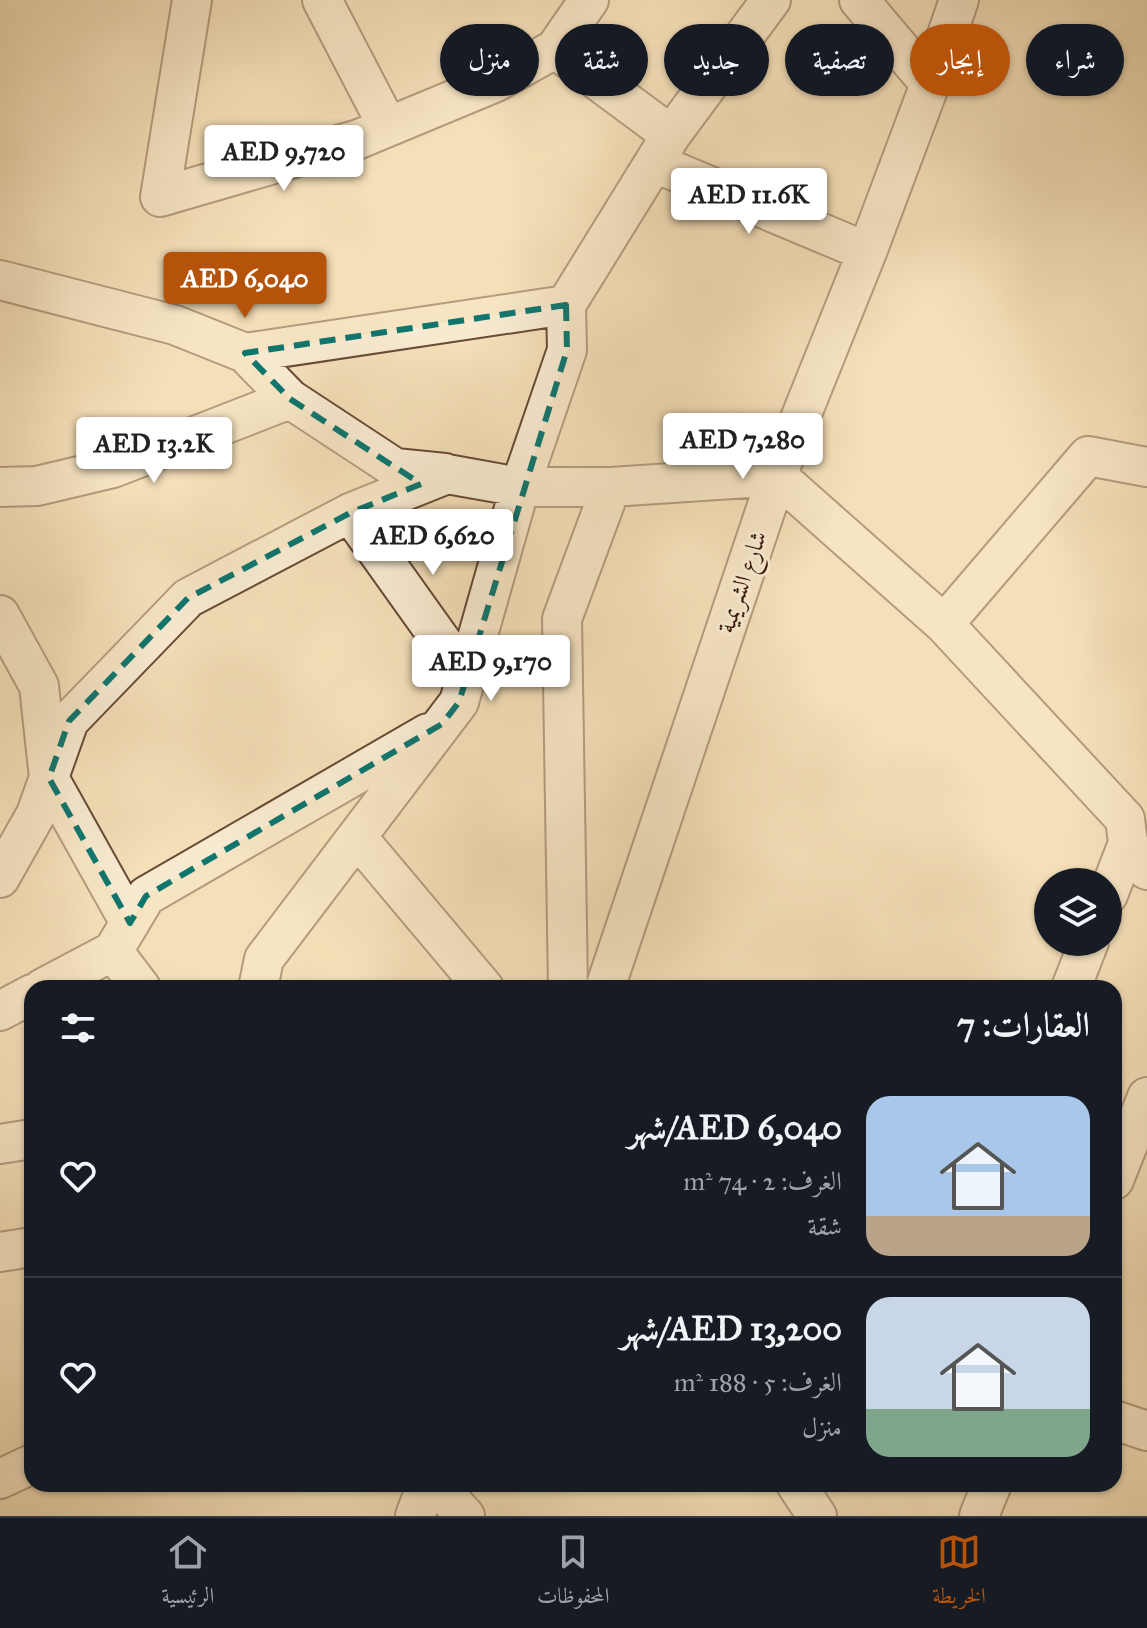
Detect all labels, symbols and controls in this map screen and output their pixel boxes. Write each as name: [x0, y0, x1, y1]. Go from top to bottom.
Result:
chip: منزل: [440, 24, 539, 96]
chip: شقة: [555, 24, 648, 96]
chip: جديد: [664, 24, 769, 96]
chip: تصفية: [785, 24, 894, 96]
chip: إيجار: [910, 24, 1010, 96]
chip: شراء: [1026, 24, 1124, 96]
pin: AED 9,720: [192, 125, 376, 193]
text: AED 9,720: [222, 135, 346, 167]
pin: AED 11.6K: [657, 168, 841, 236]
text: AED 11.6K: [689, 178, 809, 210]
pin: AED 6,040: [153, 252, 337, 320]
text: AED 6,040: [181, 262, 309, 294]
pin: AED 7,280: [651, 413, 835, 481]
pin: AED 13.2K: [62, 417, 246, 485]
text: AED 7,280: [681, 423, 805, 455]
text: AED 13.2K: [94, 427, 214, 459]
pin: AED 6,620: [341, 509, 525, 577]
text: AED 6,620: [371, 519, 495, 551]
street label: شارع الشريمية: [711, 527, 778, 639]
pin: AED 9,170: [399, 635, 583, 703]
text: AED 9,170: [430, 645, 552, 677]
map controls: [1034, 868, 1122, 956]
button: layers: [1034, 868, 1122, 956]
text: العقارات: 7: [957, 1004, 1090, 1045]
icon: filters: [56, 1006, 100, 1050]
text: AED 6,040/شهر: [628, 1107, 842, 1148]
icon: home: [930, 1128, 1026, 1224]
icon: heart: [56, 1154, 100, 1198]
text: الغرف: 2 · 74 m²: [683, 1165, 842, 1197]
text: شقة: [808, 1210, 842, 1242]
text: AED 13,200/شهر: [620, 1308, 842, 1349]
icon: home: [930, 1329, 1026, 1425]
icon: heart: [56, 1355, 100, 1399]
text: الغرف: 5 · 188 m²: [674, 1366, 842, 1398]
text: منزل: [802, 1411, 842, 1443]
tab: الرئيسية: [161, 1530, 214, 1617]
tab: المحفوظات: [537, 1530, 609, 1617]
tab: الخريطة: [932, 1530, 986, 1617]

